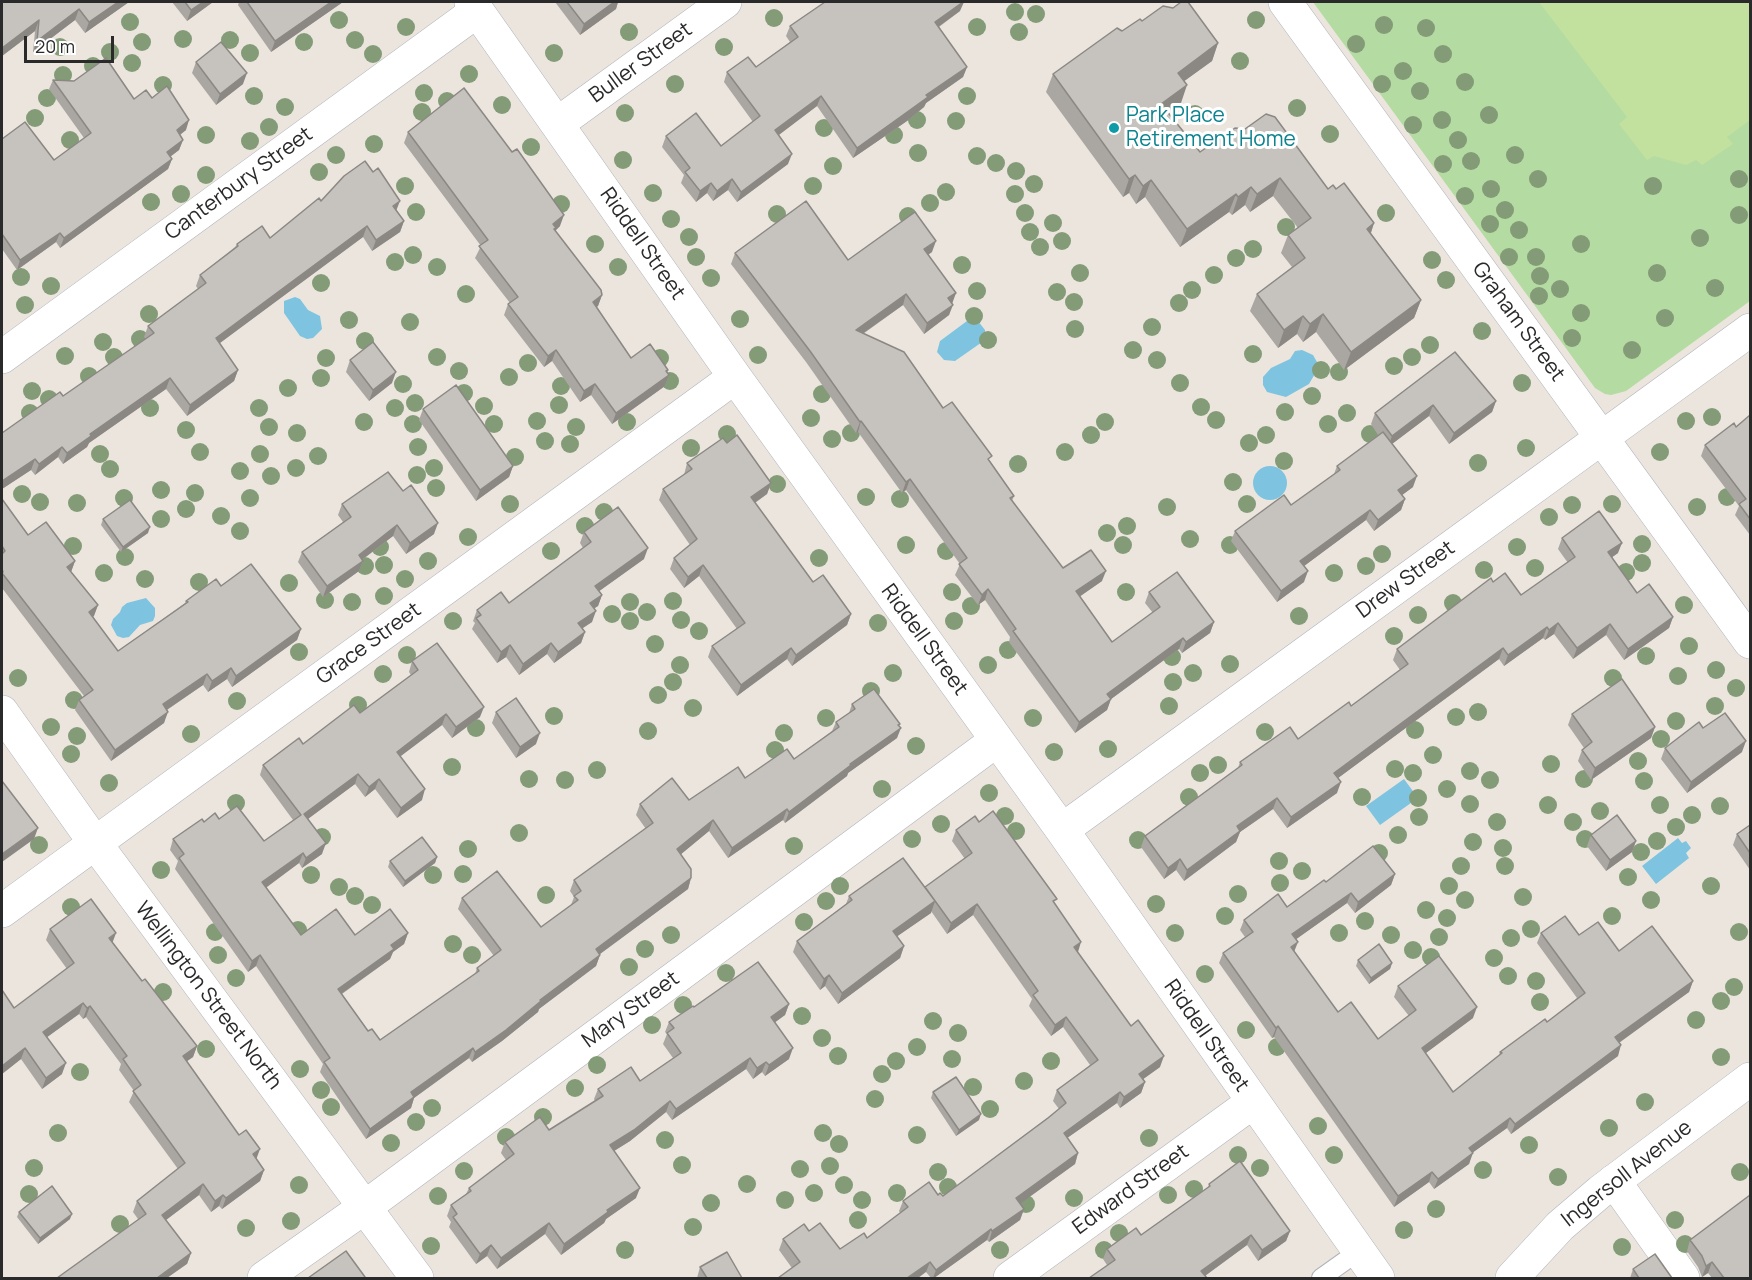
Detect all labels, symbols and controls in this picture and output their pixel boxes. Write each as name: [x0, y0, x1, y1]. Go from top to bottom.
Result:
street label: Buller Street: [585, 17, 697, 109]
scale bar: [27, 24, 117, 62]
text: 20 m: [35, 34, 75, 58]
place label: Park Place Retirement Home: [1126, 103, 1296, 153]
marker: Park Place Retirement Home: [1107, 121, 1121, 135]
street label: Canterbury Street: [160, 122, 318, 246]
street label: Riddell Street: [594, 183, 690, 305]
street label: Graham Street: [1466, 257, 1570, 387]
street label: Drew Street: [1352, 536, 1460, 624]
street label: Riddell Street: [875, 580, 973, 700]
street label: Grace Street: [312, 598, 426, 690]
street label: Wellington Street North: [129, 897, 287, 1095]
street label: Mary Street: [578, 966, 684, 1054]
street label: Riddell Street: [1158, 975, 1254, 1097]
street label: Ingersoll Avenue: [1557, 1115, 1697, 1233]
street label: Edward Street: [1068, 1139, 1194, 1241]

